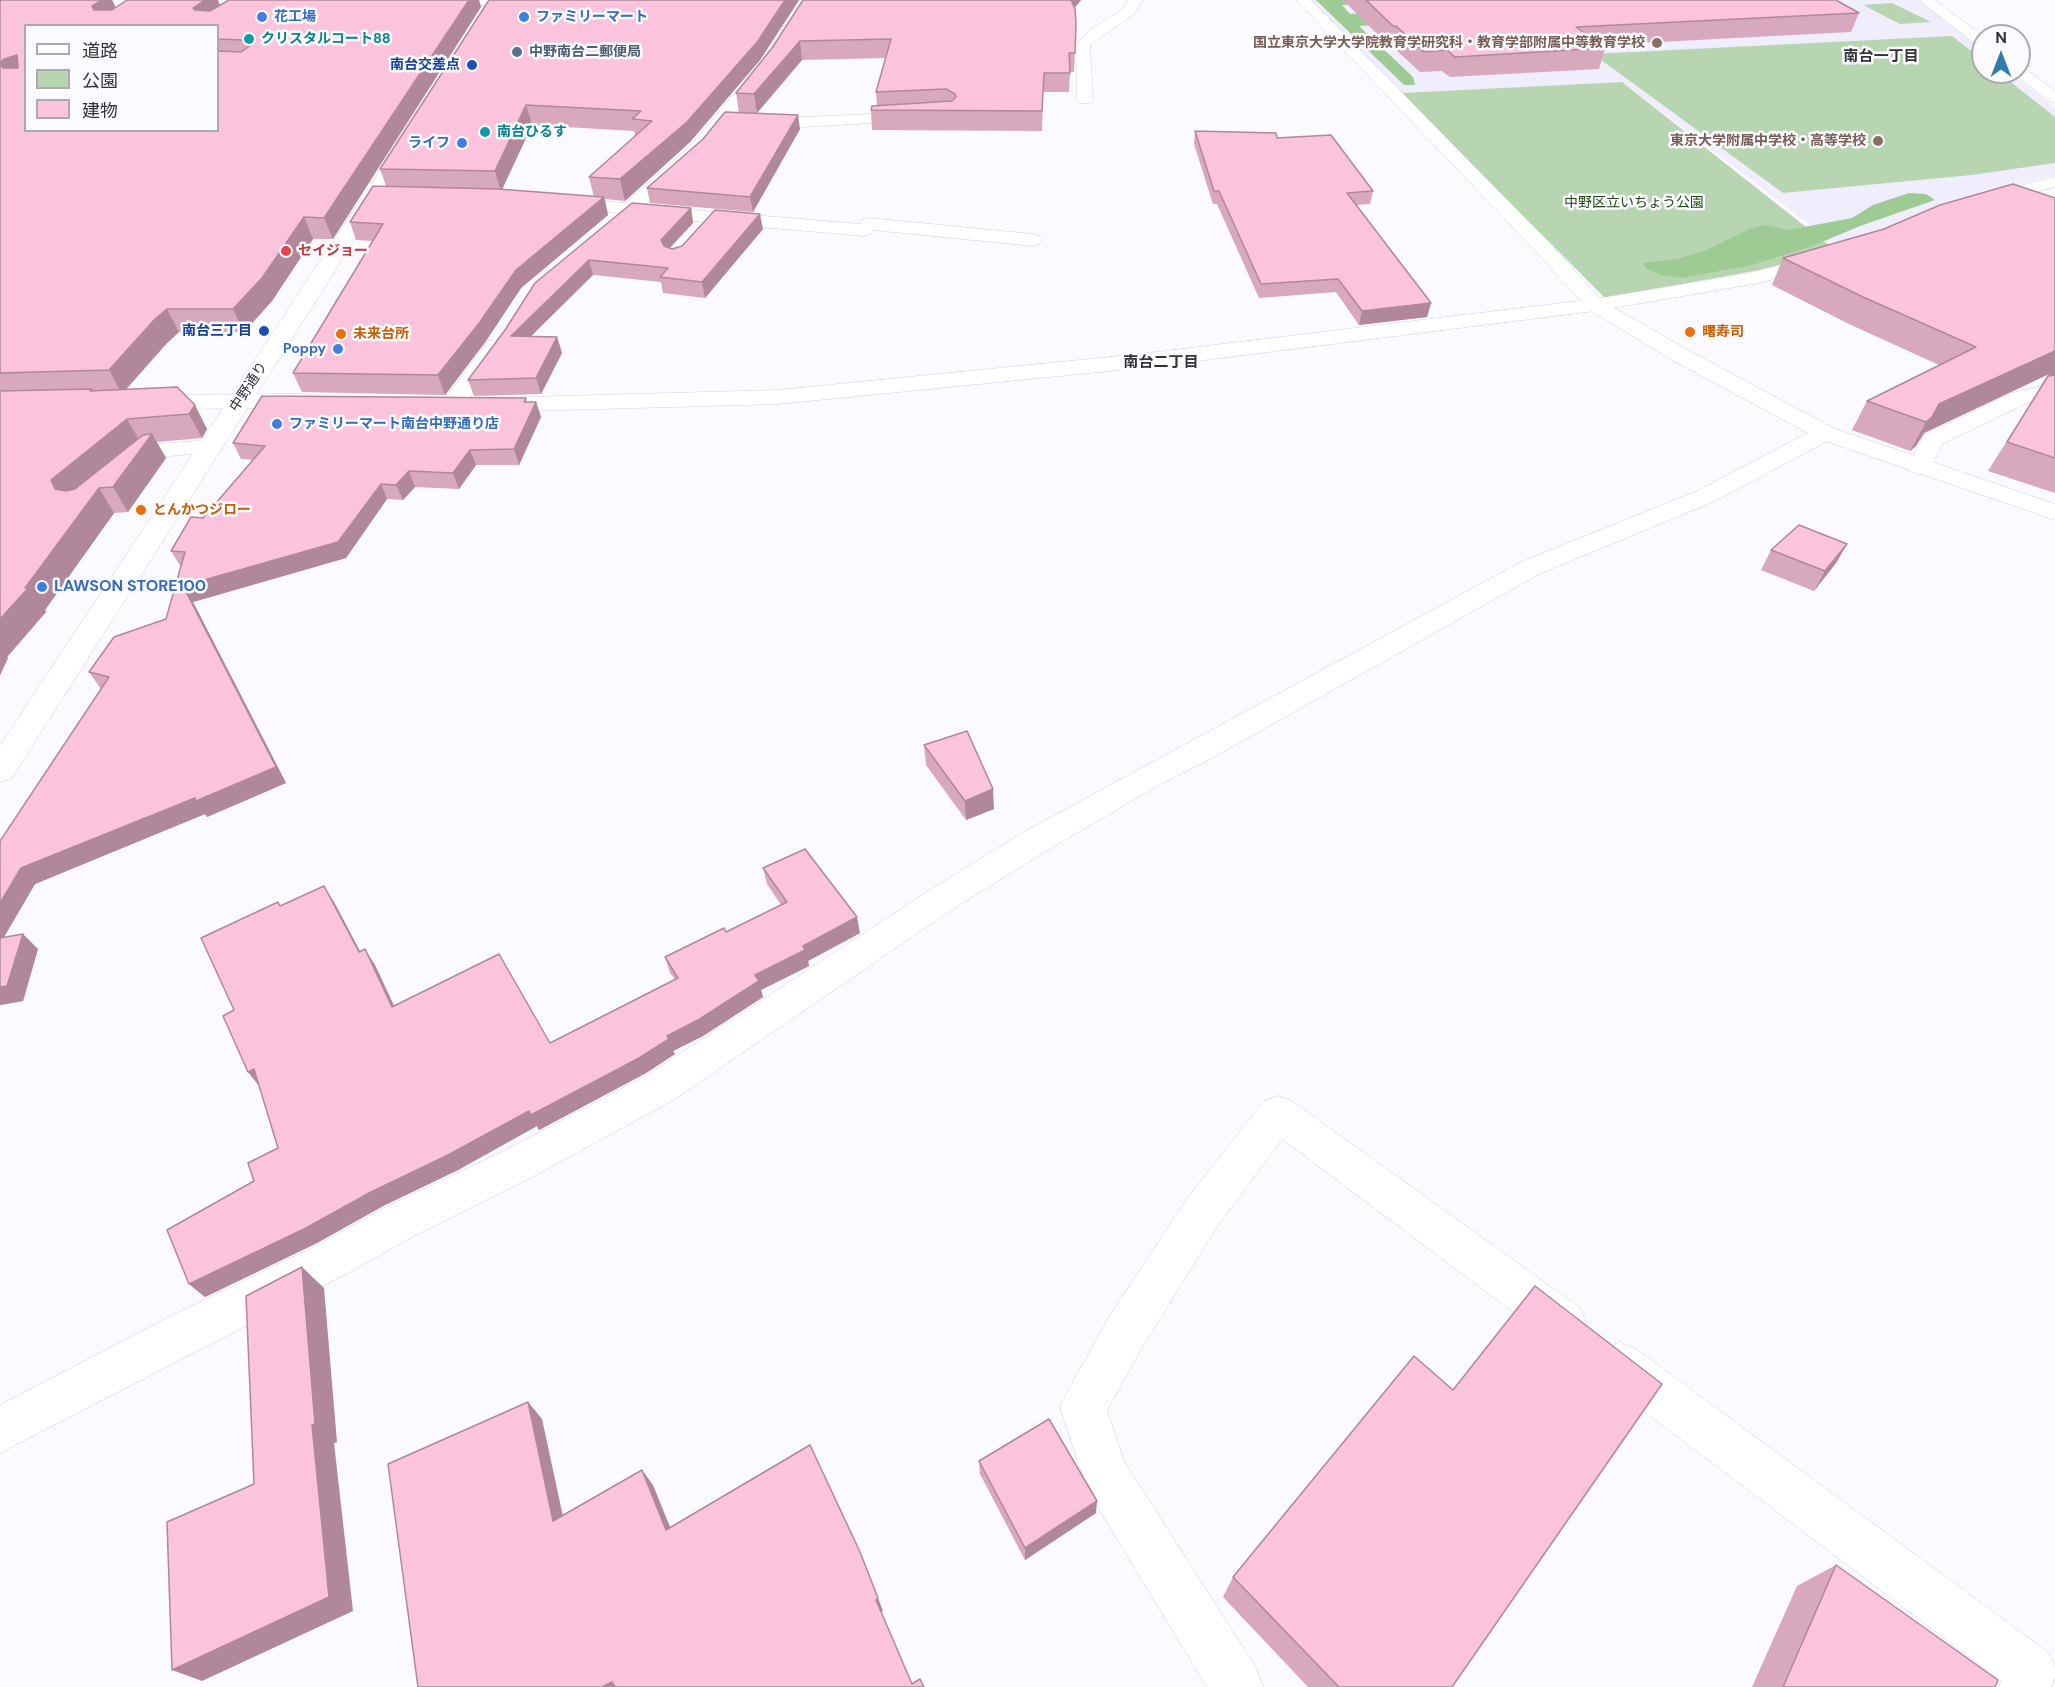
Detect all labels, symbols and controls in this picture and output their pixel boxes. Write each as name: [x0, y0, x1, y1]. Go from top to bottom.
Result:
place label: 花工場: [274, 9, 316, 25]
place label: ファミリーマート: [536, 9, 648, 25]
marker: 花工場: [255, 10, 269, 24]
marker: ファミリーマート: [517, 10, 531, 24]
legend: [24, 24, 219, 132]
north arrow: [1971, 24, 2031, 84]
text: N: [1995, 27, 2007, 48]
place label: クリスタルコート88: [261, 31, 391, 47]
marker: クリスタルコート88: [242, 32, 256, 46]
place label: 国立東京大学大学院教育学研究科・教育学部附属中等教育学校: [1253, 35, 1645, 51]
marker: 国立東京大学大学院教育学研究科・教育学部附属中等教育学校: [1650, 36, 1664, 50]
text: 道路: [82, 39, 118, 63]
place label: 中野南台二郵便局: [529, 44, 641, 60]
marker: 中野南台二郵便局: [510, 45, 524, 59]
district label: 南台一丁目: [1844, 48, 1918, 66]
place label: 南台交差点: [390, 57, 460, 73]
marker: 南台交差点: [465, 58, 479, 72]
text: 公園: [82, 69, 118, 93]
text: 建物: [82, 99, 118, 123]
place label: 南台ひるす: [497, 124, 567, 140]
marker: 南台ひるす: [478, 125, 492, 139]
place label: 東京大学附属中学校・高等学校: [1670, 133, 1866, 149]
marker: 東京大学附属中学校・高等学校: [1871, 134, 1885, 148]
place label: ライフ: [408, 135, 450, 151]
marker: ライフ: [455, 136, 469, 150]
park label: 中野区立いちょう公園: [1564, 195, 1704, 211]
place label: セイジョー: [298, 243, 368, 259]
marker: セイジョー: [279, 244, 293, 258]
place label: 南台三丁目: [182, 323, 252, 339]
marker: 南台三丁目: [257, 324, 271, 338]
place label: 曙寿司: [1702, 324, 1744, 340]
marker: 曙寿司: [1683, 325, 1697, 339]
place label: 未来台所: [353, 326, 409, 342]
marker: 未来台所: [334, 327, 348, 341]
place label: Poppy: [283, 341, 326, 357]
marker: Poppy: [331, 342, 345, 356]
district label: 南台二丁目: [1124, 354, 1198, 372]
street label: 中野通り: [227, 359, 271, 415]
place label: ファミリーマート南台中野通り店: [289, 416, 499, 432]
marker: ファミリーマート南台中野通り店: [270, 417, 284, 431]
place label: とんかつジロー: [153, 502, 251, 518]
marker: とんかつジロー: [134, 503, 148, 517]
place label: LAWSON STORE100: [54, 577, 206, 597]
marker: LAWSON STORE100: [35, 580, 49, 594]

